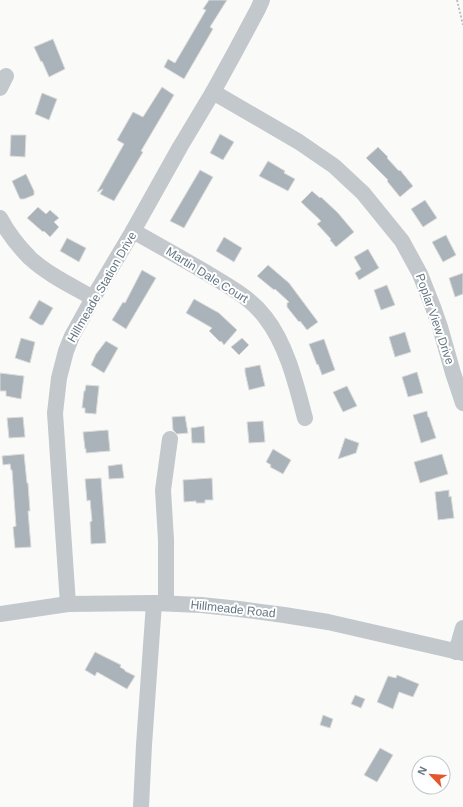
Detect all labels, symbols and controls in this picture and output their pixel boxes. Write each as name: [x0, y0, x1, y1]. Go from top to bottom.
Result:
street label: Hillmeade Station Drive: [65, 229, 140, 345]
street label: Martin Dale Court: [163, 244, 251, 306]
street label: Poplar View Drive: [413, 272, 457, 367]
street label: Hillmeade Road: [190, 598, 276, 620]
north arrow: [411, 755, 451, 795]
text: N: [415, 765, 429, 777]

